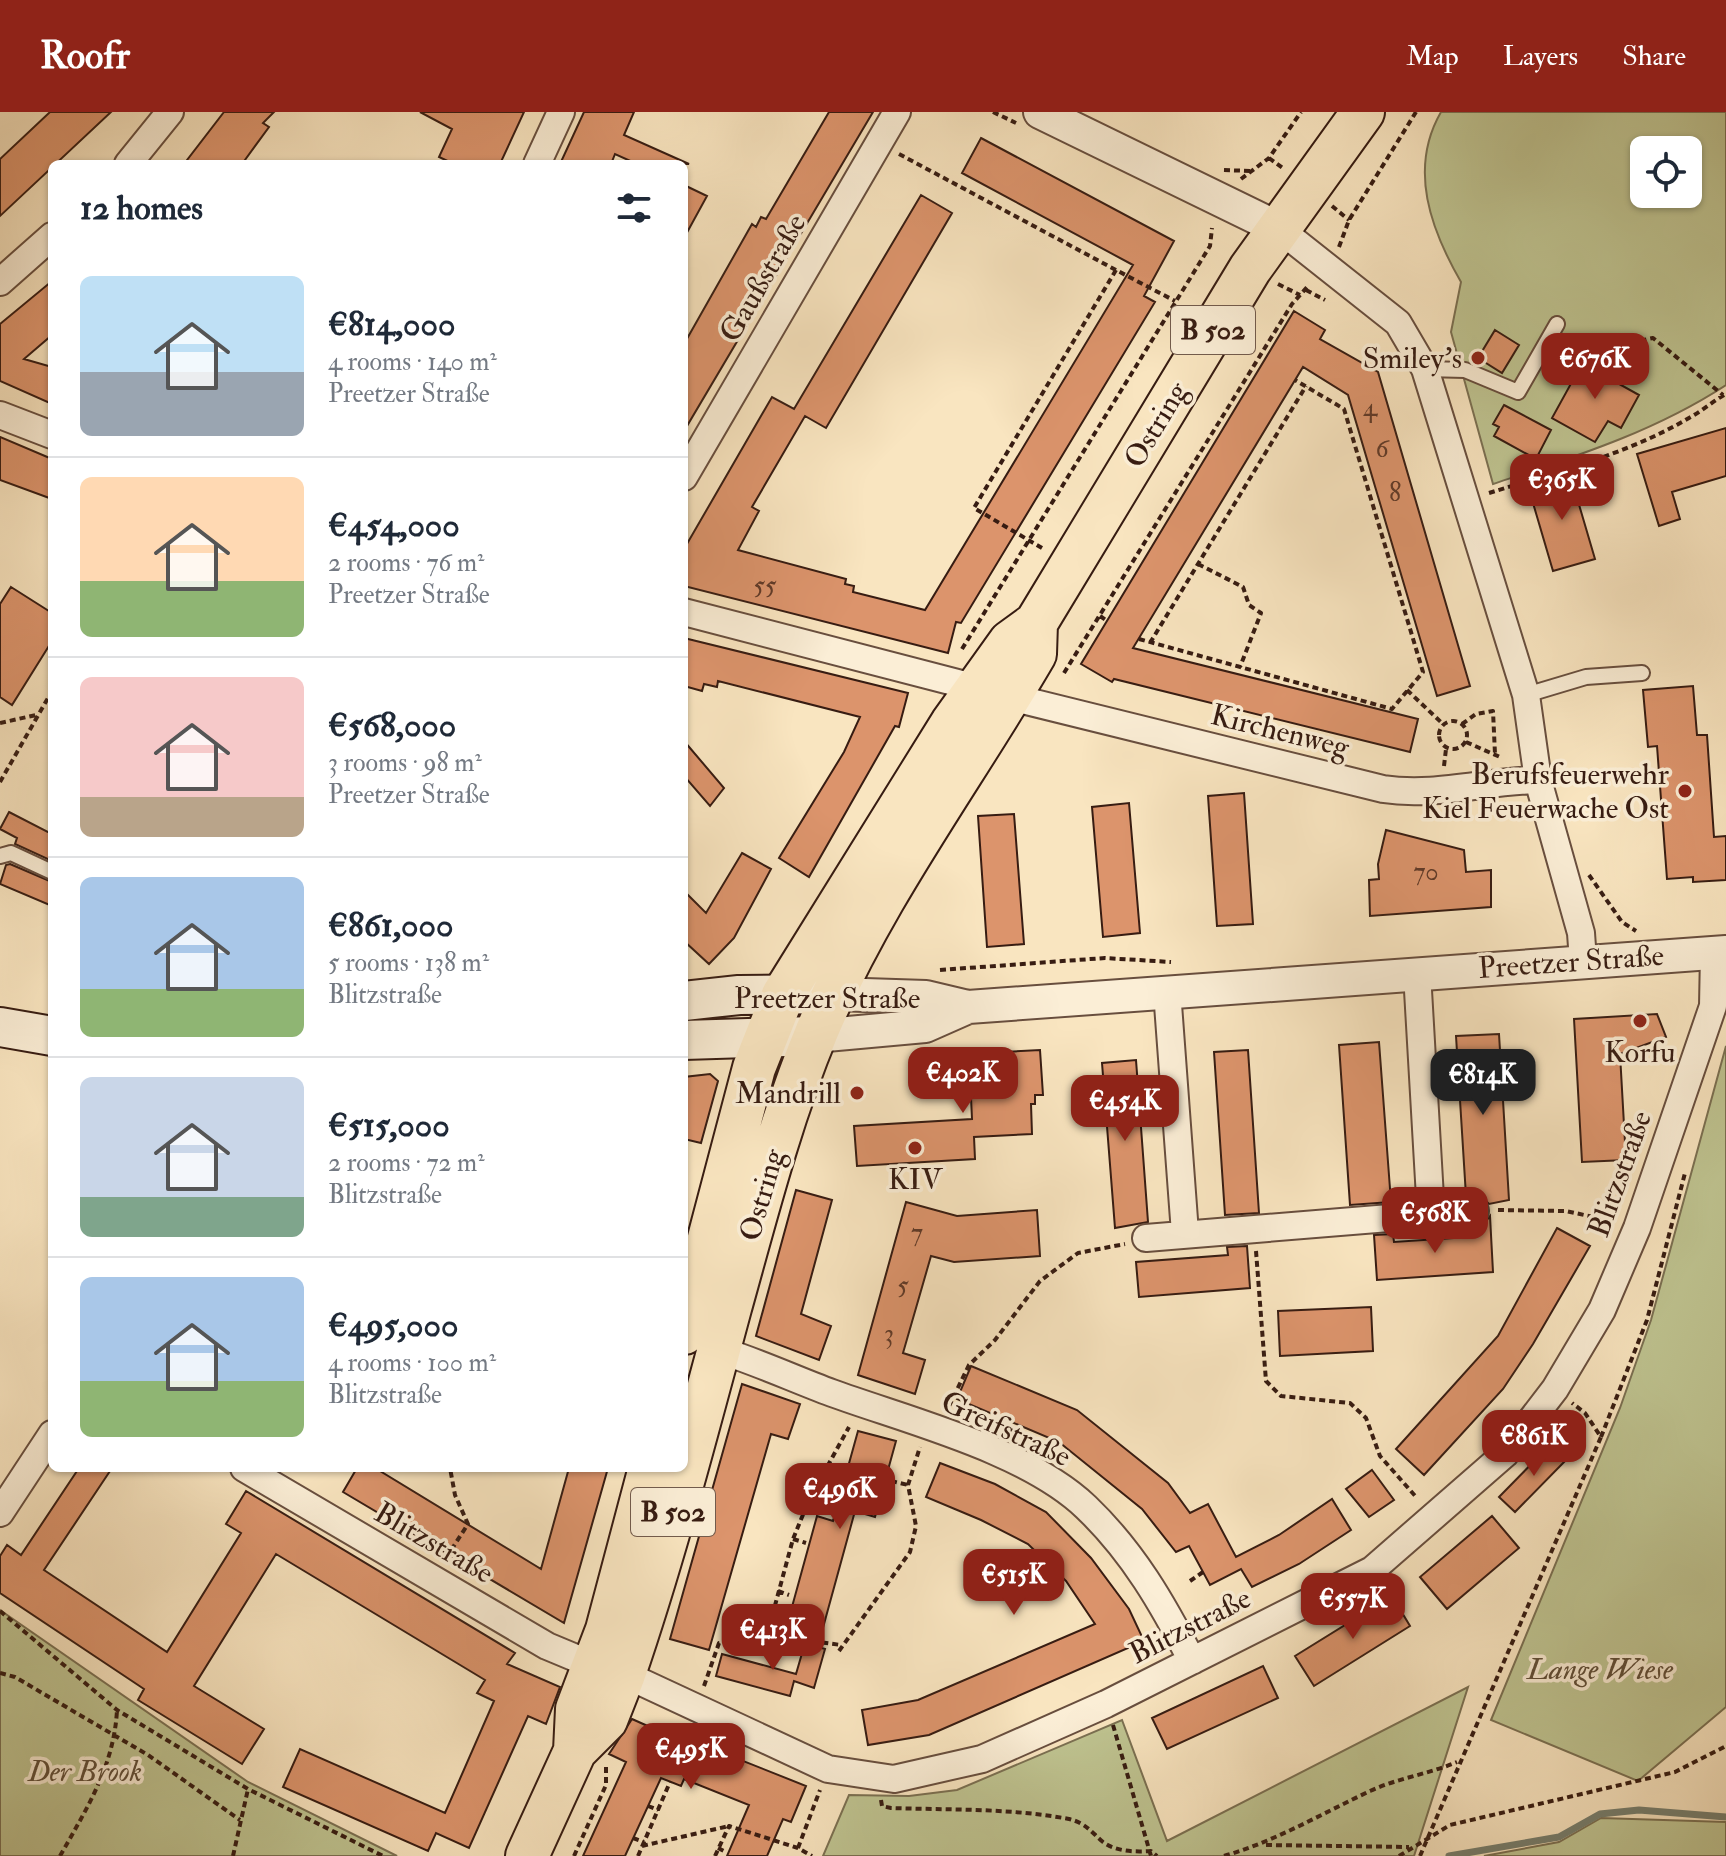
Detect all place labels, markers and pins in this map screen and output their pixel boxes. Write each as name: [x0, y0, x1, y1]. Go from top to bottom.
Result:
pin: €676K: [1539, 333, 1651, 401]
place label: Smiley's: [1363, 340, 1462, 377]
marker: Smiley's: [1469, 349, 1487, 367]
pin: €365K: [1506, 454, 1618, 522]
place label: Berufsfeuerwehr Kiel Feuerwache Ost: [1422, 756, 1669, 827]
marker: Berufsfeuerwehr Kiel Feuerwache Ost: [1676, 782, 1694, 800]
marker: Korfu: [1631, 1012, 1649, 1030]
place label: Korfu: [1604, 1034, 1676, 1071]
pin: €402K: [907, 1047, 1019, 1115]
pin: €814K: [1427, 1049, 1539, 1117]
place label: Mandrill: [735, 1075, 841, 1112]
pin: €454K: [1069, 1075, 1181, 1143]
marker: Mandrill: [848, 1084, 866, 1102]
marker: KIV: [906, 1139, 924, 1157]
place label: KIV: [888, 1161, 944, 1198]
pin: €568K: [1379, 1187, 1491, 1255]
pin: €861K: [1478, 1410, 1590, 1478]
pin: €496K: [784, 1463, 896, 1531]
pin: €515K: [958, 1549, 1070, 1617]
pin: €557K: [1297, 1573, 1409, 1641]
pin: €413K: [717, 1604, 829, 1672]
pin: €495K: [635, 1723, 747, 1791]

